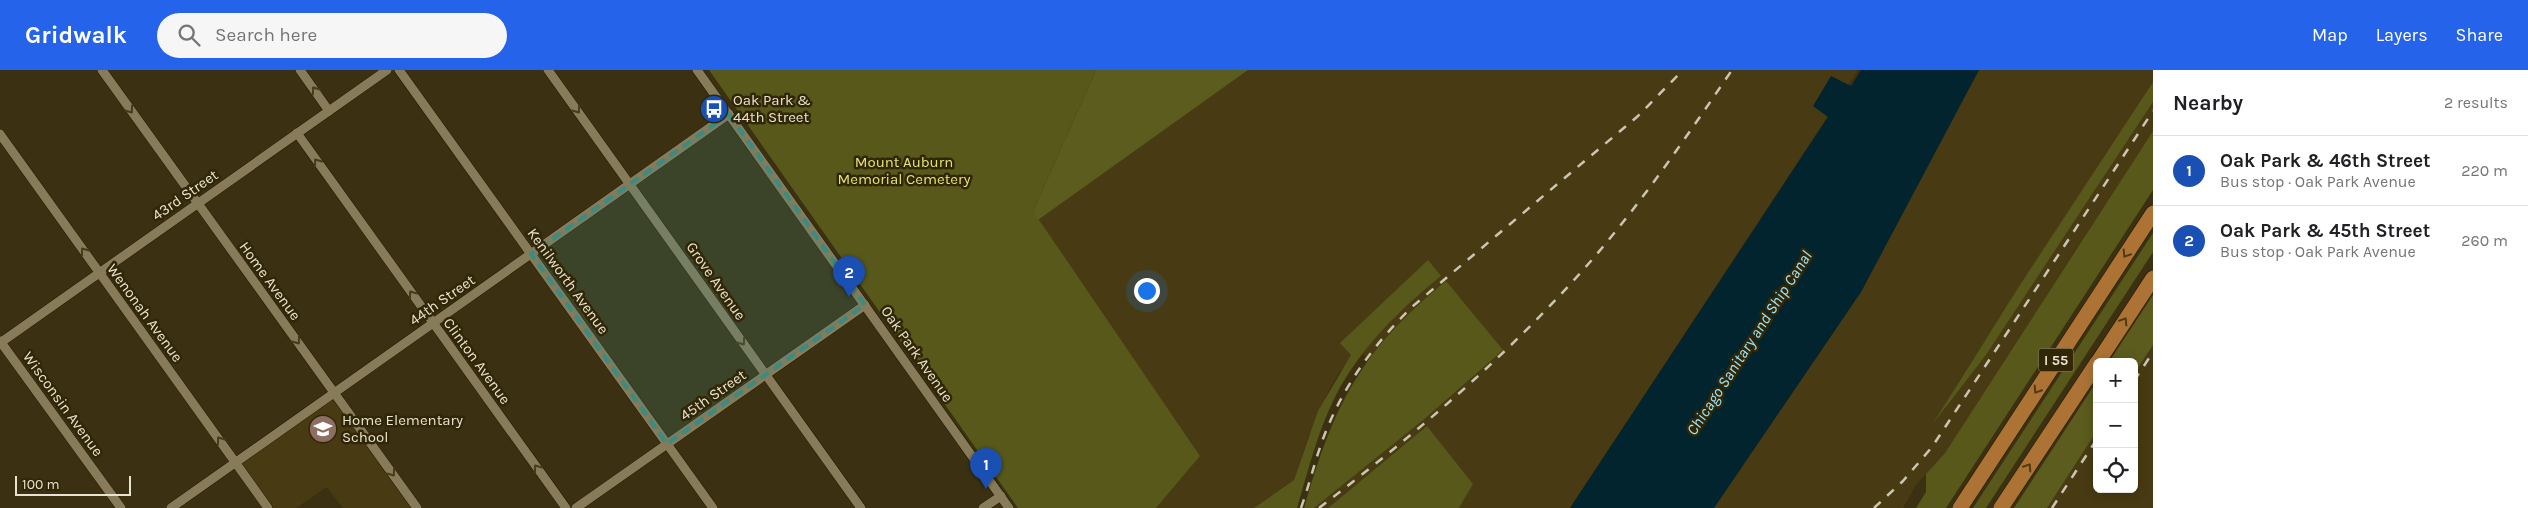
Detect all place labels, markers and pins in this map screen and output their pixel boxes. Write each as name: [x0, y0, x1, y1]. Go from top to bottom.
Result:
place label: Oak Park & 44th Street: [733, 91, 811, 126]
bus stop icon: Oak Park & 44th Street: [699, 94, 729, 124]
pin: 2: [833, 256, 865, 297]
place label: Home Elementary School: [342, 411, 463, 446]
school or university icon: Home Elementary School: [308, 414, 338, 444]
pin: 1: [970, 448, 1002, 489]

